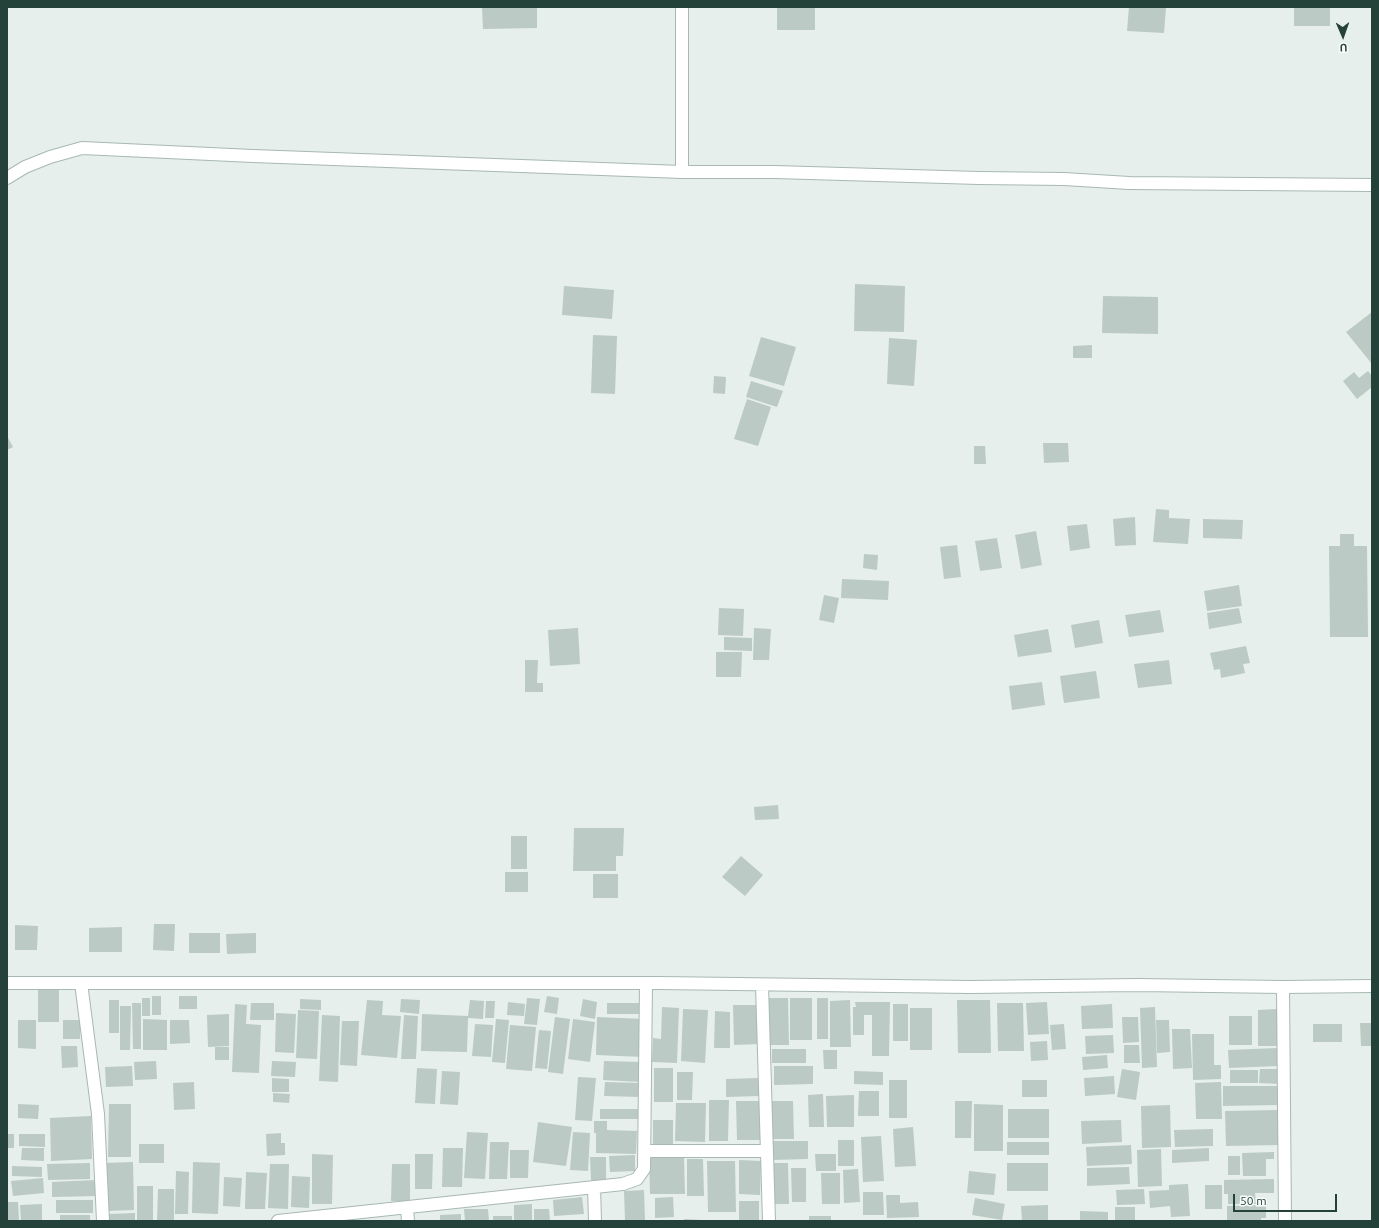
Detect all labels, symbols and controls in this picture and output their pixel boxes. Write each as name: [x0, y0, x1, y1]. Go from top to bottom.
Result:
north arrow: [1323, 16, 1363, 56]
text: U: [1339, 42, 1347, 54]
scale bar: [1235, 1186, 1339, 1212]
text: 50 m: [1240, 1194, 1267, 1207]

